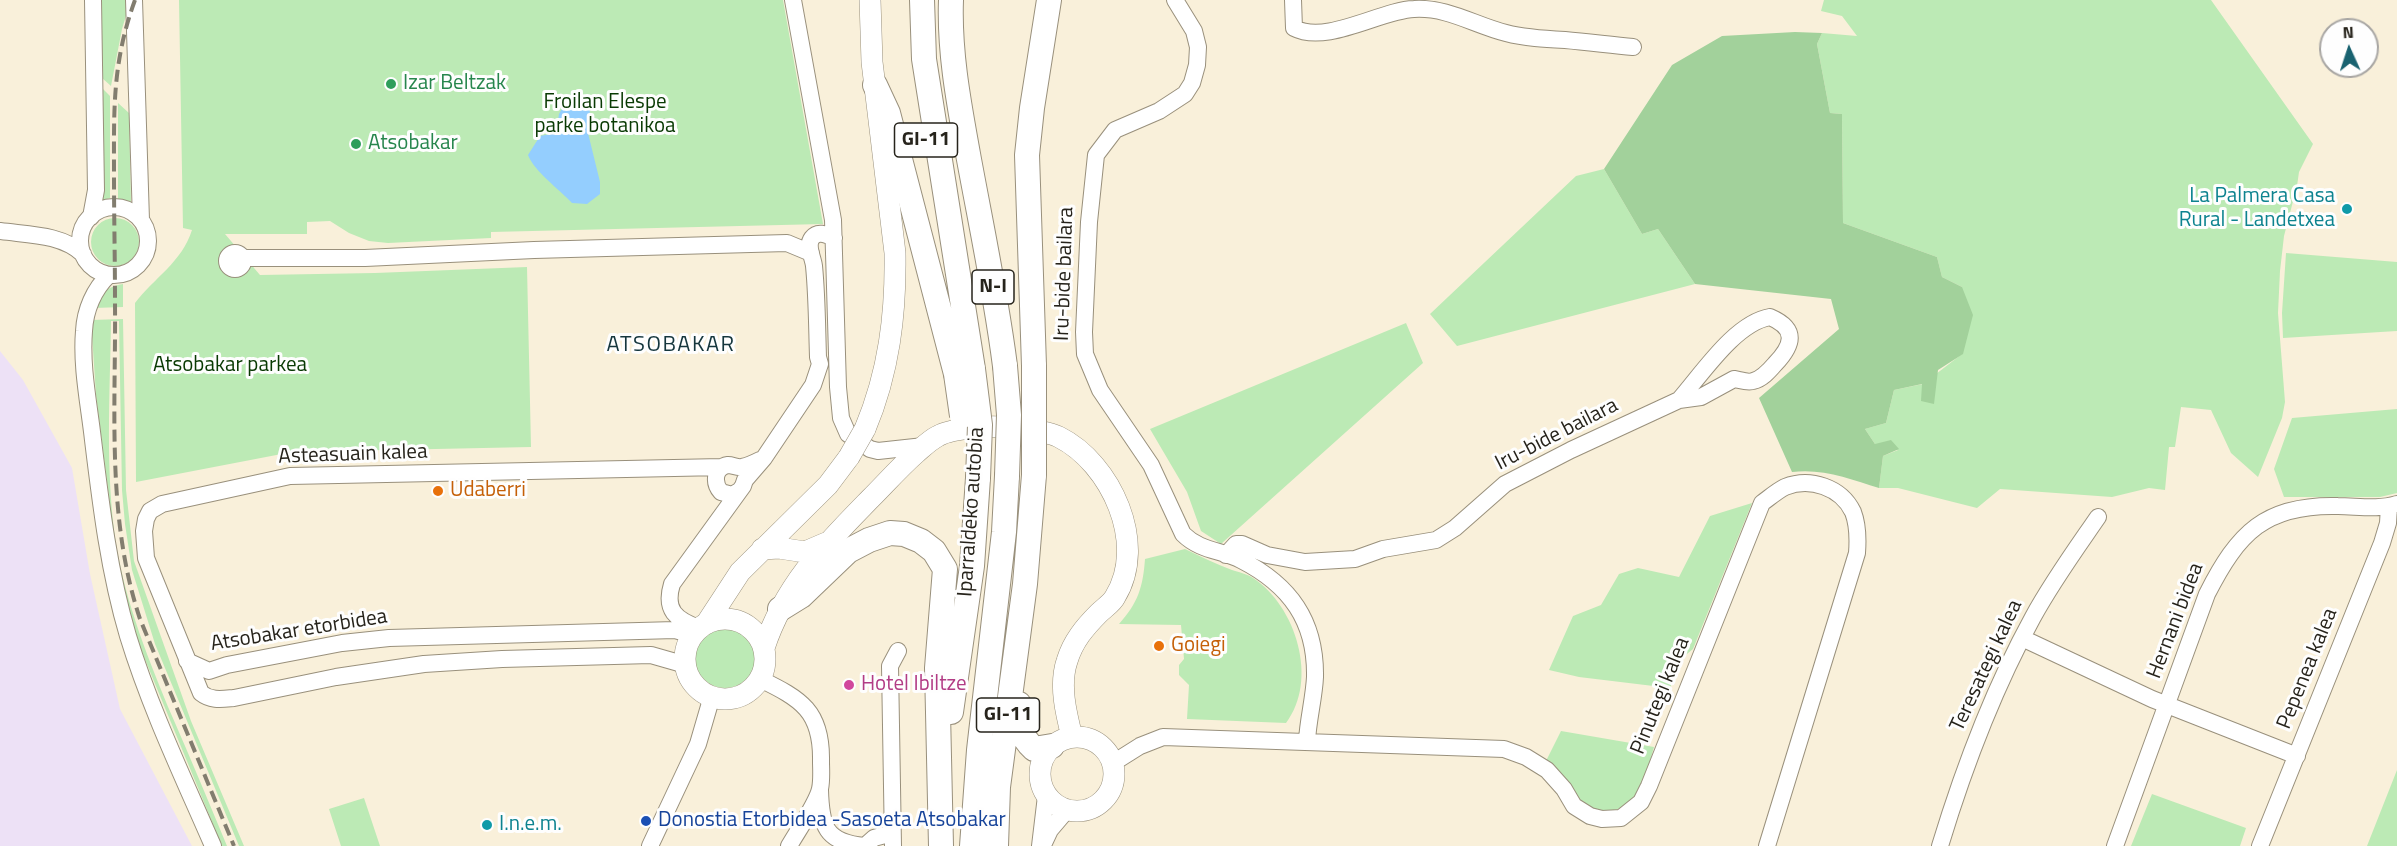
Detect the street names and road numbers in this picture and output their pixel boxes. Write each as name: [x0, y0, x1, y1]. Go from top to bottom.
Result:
road number: GI-11: [894, 123, 958, 157]
street label: Iru-bide bailara: [1050, 207, 1080, 341]
road number: N-I: [972, 270, 1014, 304]
street label: Iru-bide bailara: [1492, 393, 1622, 477]
street label: Iparraldeko autobia: [953, 426, 991, 598]
street label: Asteasuain kalea: [278, 440, 428, 470]
street label: Hernani bidea: [2142, 559, 2210, 683]
street label: Teresategi kalea: [1946, 596, 2028, 736]
street label: Atsobakar etorbidea: [209, 605, 389, 657]
street label: Pepenea kalea: [2272, 605, 2344, 733]
street label: Pinutegi kalea: [1626, 634, 1696, 758]
road number: GI-11: [976, 698, 1040, 732]

